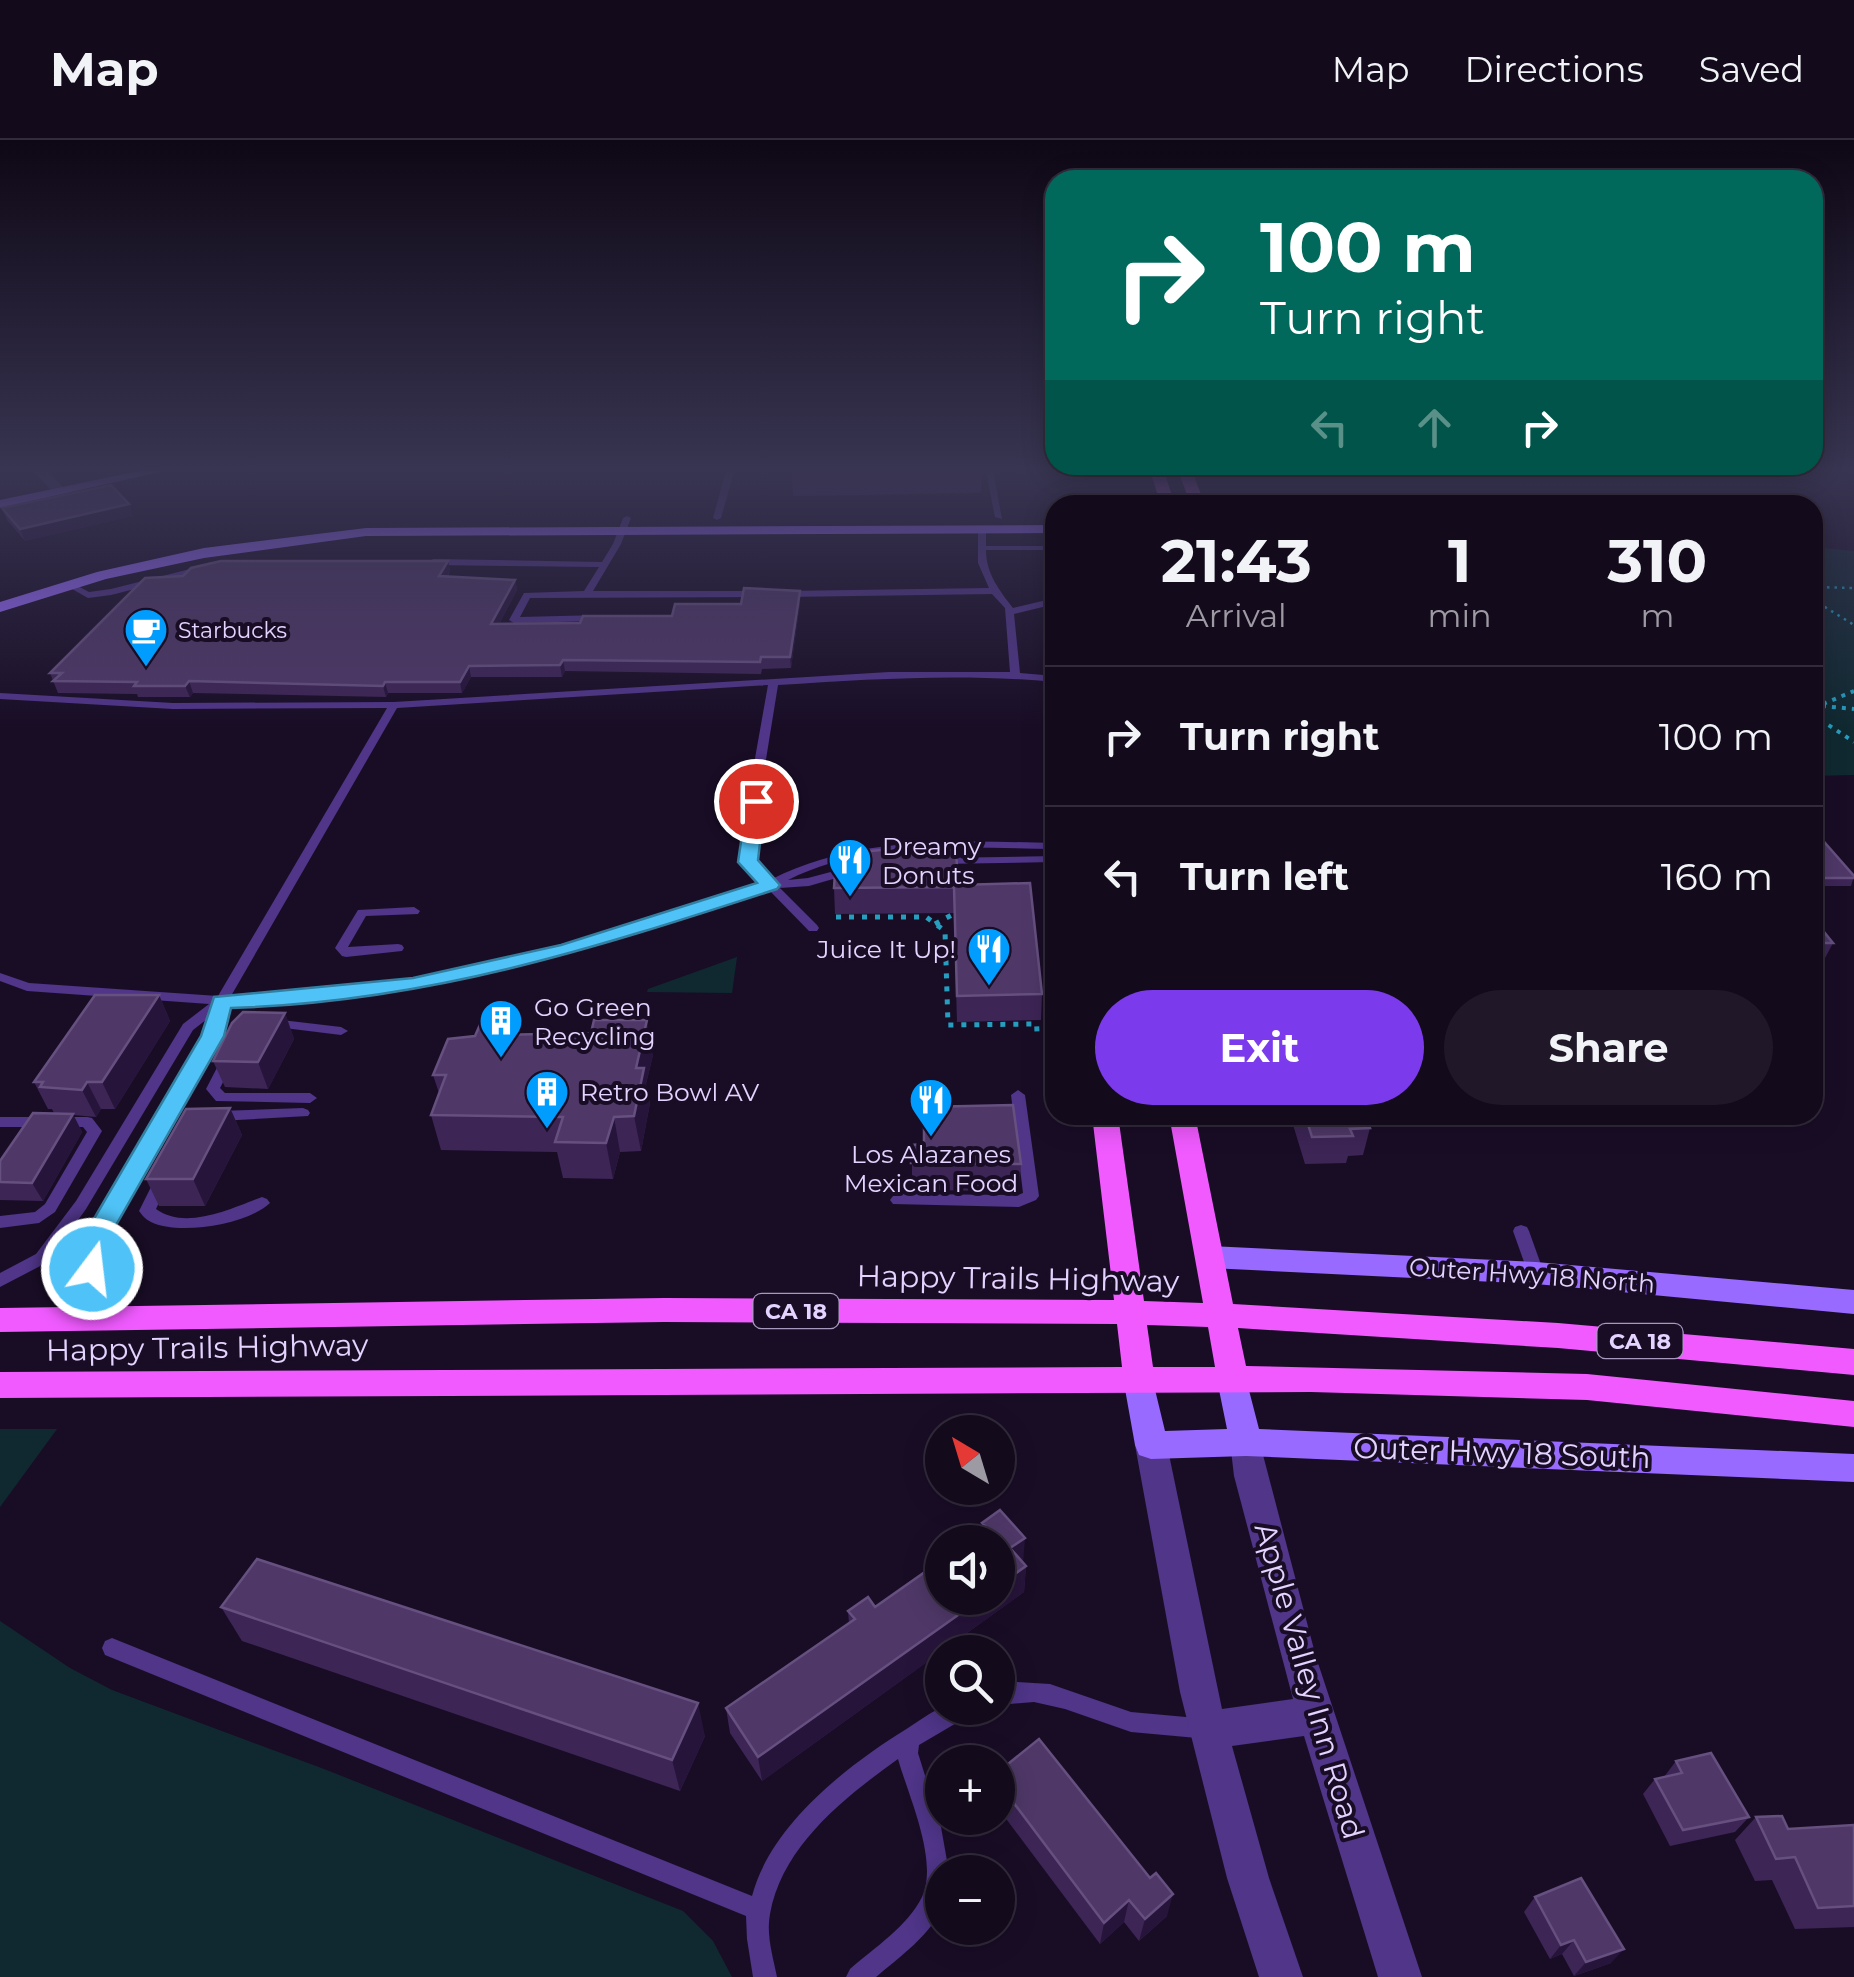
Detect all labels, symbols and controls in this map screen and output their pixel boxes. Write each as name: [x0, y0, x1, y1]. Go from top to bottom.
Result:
text: Map: [50, 40, 159, 98]
text: Map: [1332, 48, 1410, 91]
text: Directions: [1465, 48, 1644, 91]
text: Saved: [1699, 48, 1804, 91]
text: 100 m: [1260, 204, 1476, 290]
icon: right: [1095, 210, 1225, 340]
text: Turn right: [1260, 290, 1485, 345]
icon: left: [1302, 400, 1357, 455]
icon: ahead: [1407, 400, 1462, 455]
icon: right: [1512, 400, 1567, 455]
text: 21:43: [1161, 524, 1312, 597]
text: 1: [1448, 524, 1471, 597]
text: 310: [1607, 524, 1707, 597]
text: Arrival: [1186, 596, 1287, 635]
text: min: [1428, 596, 1492, 635]
text: m: [1640, 596, 1674, 635]
cafe icon: Starbucks: [123, 607, 169, 668]
place label: Starbucks: [178, 617, 287, 644]
icon: right: [1095, 709, 1150, 764]
text: Turn right: [1180, 713, 1379, 760]
text: 100 m: [1659, 713, 1773, 760]
pin: [714, 759, 799, 844]
icon: arrive: [729, 774, 784, 829]
place label: Dreamy Donuts: [882, 831, 982, 890]
restaurant icon: Dreamy Donuts: [827, 837, 873, 898]
icon: left: [1095, 849, 1150, 904]
text: Turn left: [1180, 853, 1349, 900]
text: 160 m: [1661, 853, 1773, 900]
restaurant icon: Juice It Up!: [966, 926, 1012, 987]
place label: Juice It Up!: [816, 934, 956, 964]
button: Exit: [1095, 990, 1424, 1105]
button: Share: [1444, 990, 1773, 1105]
place label: Go Green Recycling: [534, 992, 656, 1051]
building icon: Go Green Recycling: [478, 998, 524, 1059]
building icon: Retro Bowl AV: [524, 1069, 570, 1130]
place label: Retro Bowl AV: [580, 1077, 760, 1107]
restaurant icon: Los Alazanes Mexican Food: [908, 1077, 954, 1138]
place label: Los Alazanes Mexican Food: [844, 1139, 1018, 1198]
position arrow: [40, 1217, 144, 1321]
street label: Outer Hwy 18 North: [1408, 1251, 1656, 1299]
street label: Happy Trails Highway: [856, 1257, 1180, 1300]
road number: CA 18: [754, 1294, 838, 1328]
road number: CA 18: [1598, 1324, 1682, 1358]
street label: Happy Trails Highway: [45, 1326, 369, 1369]
north arrow: [925, 1415, 1015, 1505]
map controls: [925, 1415, 1015, 1945]
street label: Outer Hwy 18 South: [1353, 1429, 1651, 1476]
street label: Apple Valley Inn Road: [1247, 1518, 1372, 1843]
button: sound: [925, 1525, 1015, 1615]
button: search: [925, 1635, 1015, 1725]
button: +: [925, 1745, 1015, 1835]
button: −: [925, 1855, 1015, 1945]

